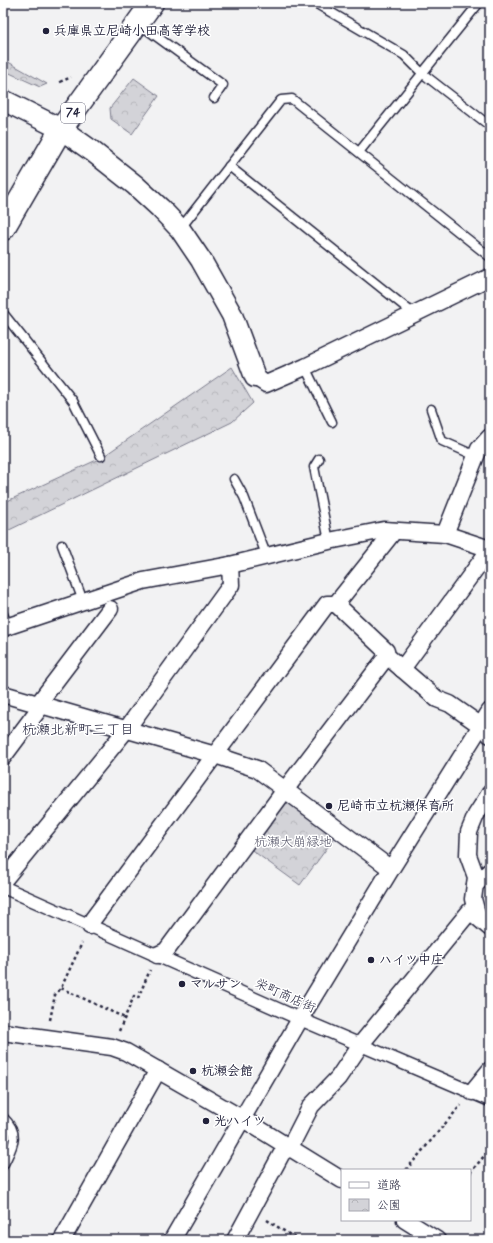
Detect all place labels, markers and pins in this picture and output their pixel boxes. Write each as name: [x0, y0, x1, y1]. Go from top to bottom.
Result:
place label: 兵庫県立尼崎小田高等学校: [54, 23, 210, 40]
marker: 兵庫県立尼崎小田高等学校: [41, 26, 51, 36]
place label: 尼崎市立杭瀬保育所: [337, 798, 454, 815]
marker: 尼崎市立杭瀬保育所: [324, 801, 334, 811]
place label: ハイツ中庄: [379, 952, 444, 969]
marker: ハイツ中庄: [366, 955, 376, 965]
place label: マルサン: [190, 976, 242, 993]
marker: マルサン: [177, 979, 187, 989]
place label: 杭瀬会館: [201, 1063, 253, 1080]
marker: 杭瀬会館: [188, 1066, 198, 1076]
place label: 光ハイツ: [214, 1113, 266, 1130]
marker: 光ハイツ: [201, 1116, 211, 1126]

